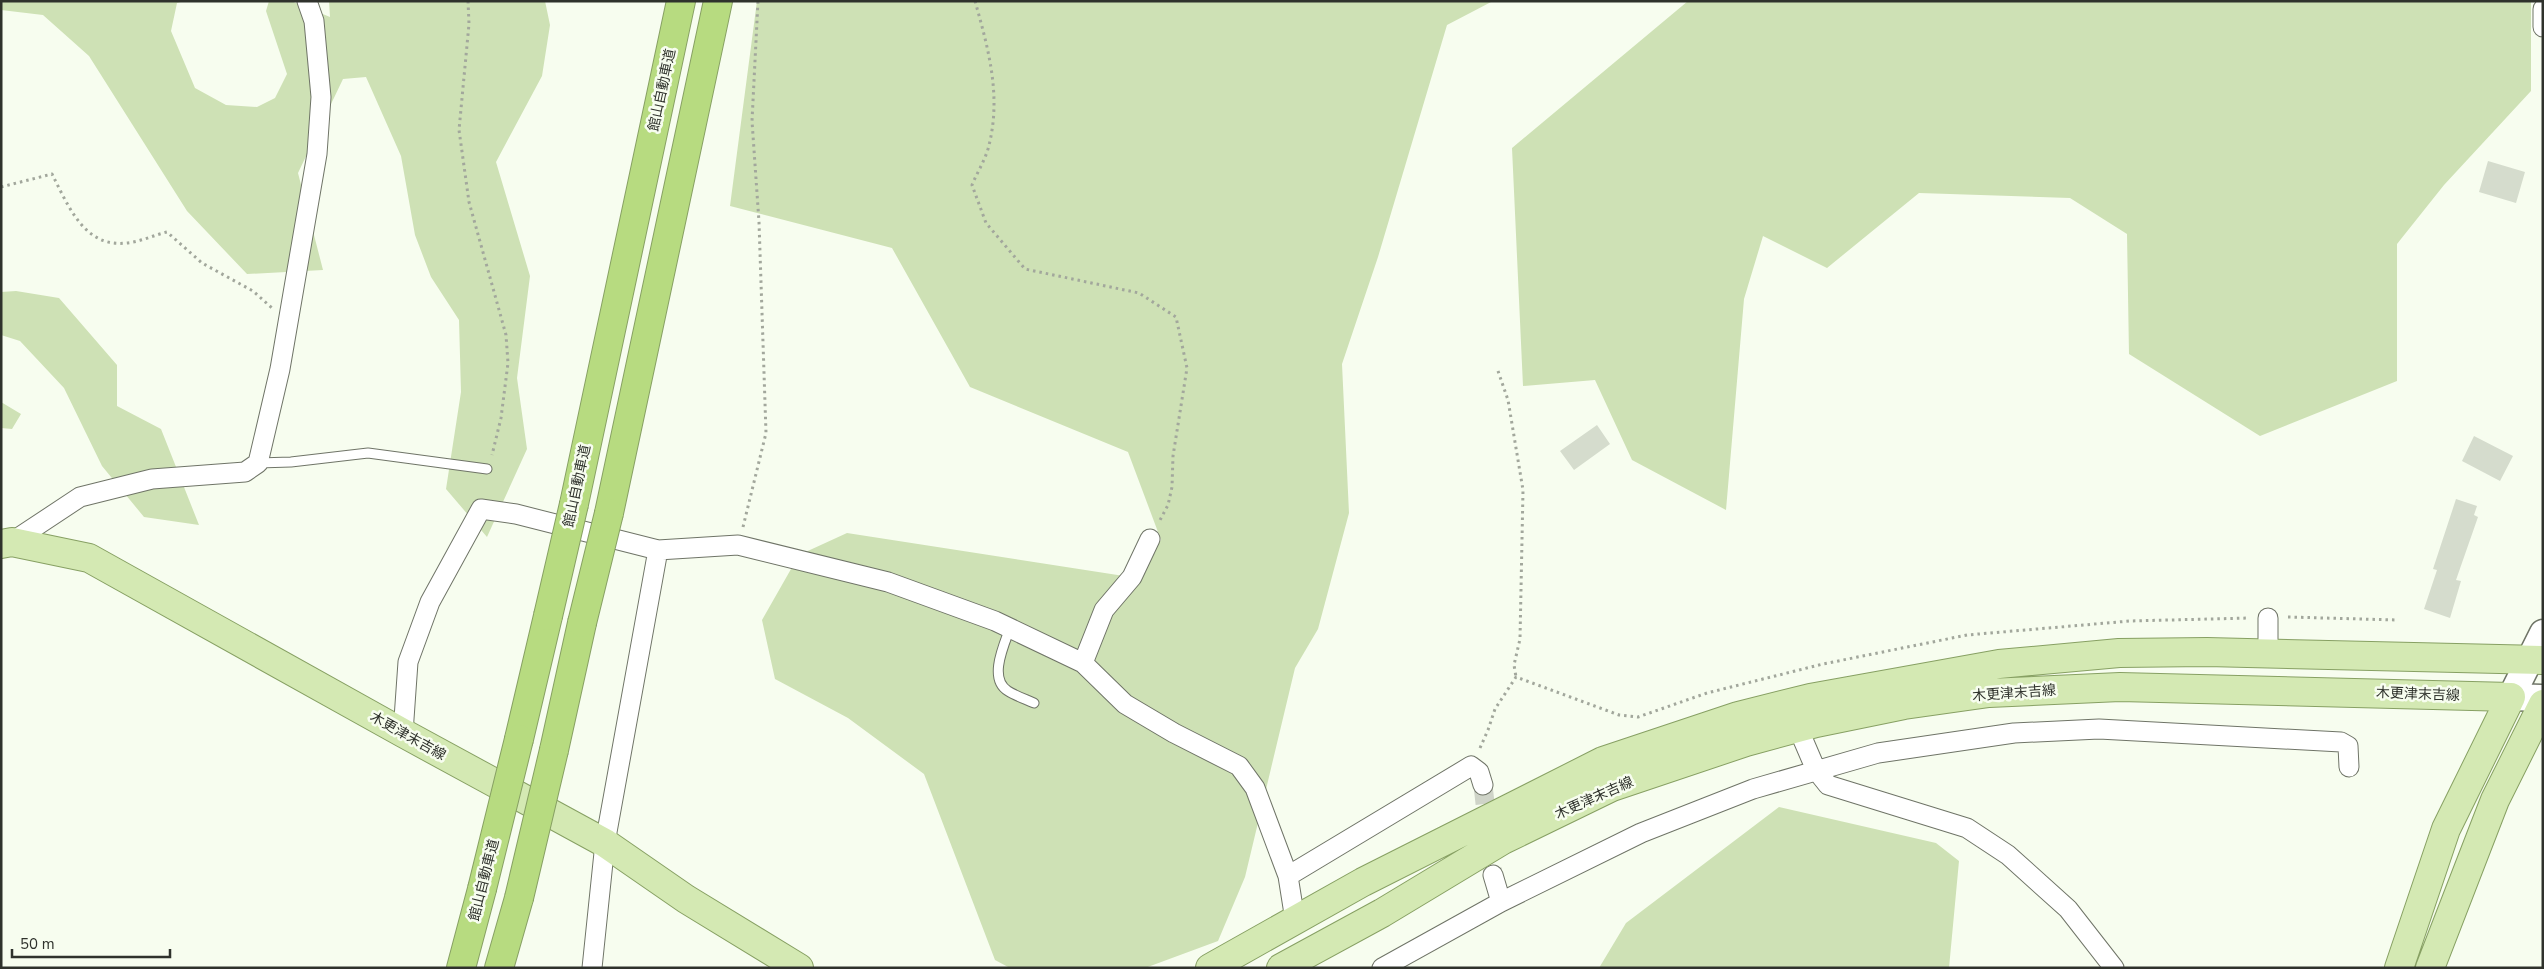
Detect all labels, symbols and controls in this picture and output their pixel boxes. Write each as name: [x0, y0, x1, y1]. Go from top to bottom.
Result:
street label: 館山自動車道: [644, 47, 680, 133]
street label: 館山自動車道: [559, 443, 595, 529]
street label: 木更津末吉線: [1971, 681, 2057, 705]
street label: 木更津末吉線: [2376, 683, 2460, 705]
street label: 木更津末吉線: [367, 707, 449, 765]
street label: 木更津末吉線: [1552, 772, 1636, 824]
street label: 館山自動車道: [465, 837, 503, 923]
scale bar: [12, 926, 170, 958]
text: 50 m: [20, 934, 55, 954]

